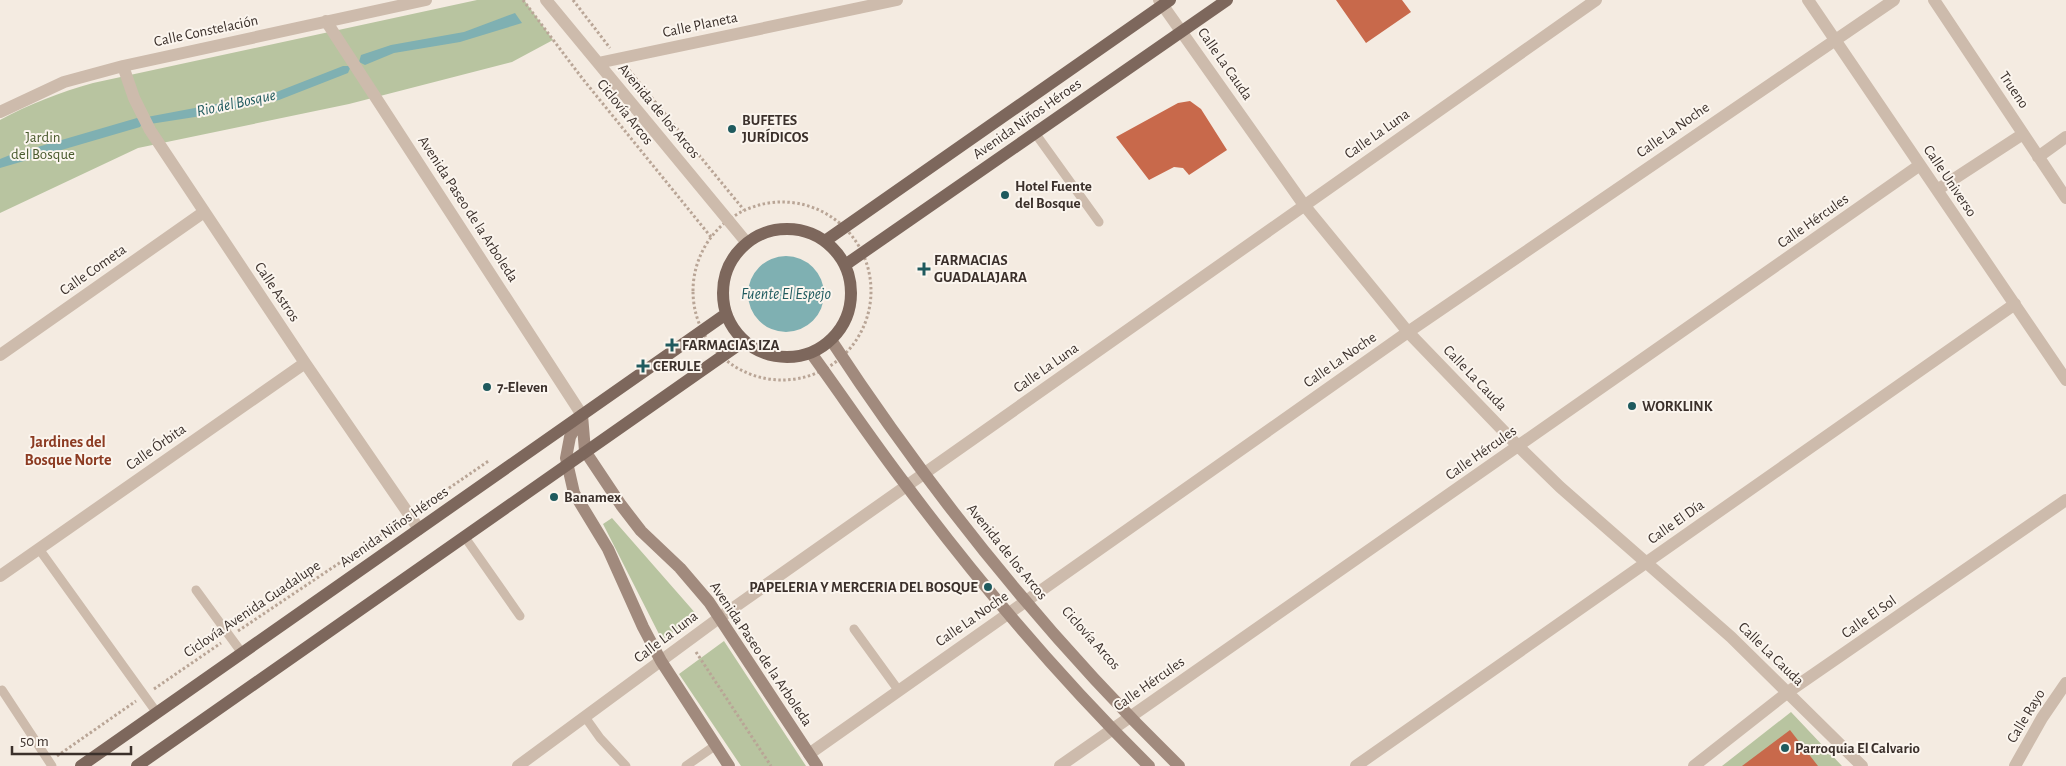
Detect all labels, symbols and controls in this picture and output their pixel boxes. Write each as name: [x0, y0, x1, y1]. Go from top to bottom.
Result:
street label: Calle Planeta: [661, 10, 739, 40]
street label: Calle Constelación: [153, 13, 259, 49]
street label: Calle La Cauda: [1195, 25, 1255, 103]
street label: Avenida de los Arcos: [615, 61, 703, 161]
street label: Trueno: [1996, 69, 2032, 111]
street label: Ciclovía Arcos: [594, 76, 656, 148]
street label: Avenida Niños Héroes: [970, 76, 1084, 162]
water label: Rio del Bosque: [195, 87, 277, 120]
street label: Calle La Noche: [1634, 99, 1712, 161]
street label: Calle La Luna: [1342, 106, 1412, 162]
place label: BUFETES JURÍDICOS: [742, 113, 809, 145]
marker: BUFETES JURÍDICOS: [726, 123, 738, 135]
park label: Jardin del Bosque: [11, 130, 75, 162]
street label: Avenida Paseo de la Arboleda: [415, 133, 521, 285]
street label: Calle Universo: [1921, 142, 1979, 220]
place label: Hotel Fuente del Bosque: [1015, 179, 1092, 211]
marker: Hotel Fuente del Bosque: [999, 189, 1011, 201]
street label: Calle Hércules: [1775, 191, 1851, 251]
street label: Calle Cometa: [57, 242, 129, 298]
place label: FARMACIAS GUADALAJARA: [934, 253, 1027, 285]
street label: Calle Astros: [252, 260, 302, 324]
marker: FARMACIAS GUADALAJARA: [918, 263, 930, 275]
water label: Fuente El Espejo: [741, 286, 832, 303]
street label: Calle La Noche: [1301, 329, 1379, 391]
place label: FARMACIAS IZA: [682, 338, 780, 353]
marker: FARMACIAS IZA: [666, 339, 678, 351]
street label: Calle La Luna: [1011, 340, 1081, 396]
street label: Calle La Cauda: [1440, 342, 1510, 414]
place label: CERULE: [653, 359, 701, 374]
marker: CERULE: [637, 360, 649, 372]
place label: 7-Eleven: [497, 380, 548, 395]
marker: 7-Eleven: [481, 381, 493, 393]
place label: WORKLINK: [1642, 399, 1713, 414]
marker: WORKLINK: [1626, 400, 1638, 412]
street label: Calle Órbita: [122, 419, 189, 473]
street label: Calle Hércules: [1443, 423, 1519, 483]
district label: Jardines del Bosque Norte: [25, 434, 112, 468]
street label: Avenida Niños Héroes: [337, 484, 451, 570]
place label: Banamex: [564, 490, 621, 505]
marker: Banamex: [548, 491, 560, 503]
street label: Calle El Día: [1645, 497, 1707, 547]
street label: Avenida de los Arcos: [964, 501, 1050, 603]
street label: Ciclovía Avenida Guadalupe: [181, 558, 323, 660]
street label: Avenida Paseo de la Arboleda: [707, 579, 815, 729]
place label: PAPELERIA Y MERCERIA DEL BOSQUE: [749, 580, 978, 595]
marker: PAPELERIA Y MERCERIA DEL BOSQUE: [982, 581, 994, 593]
street label: Calle La Noche: [933, 588, 1011, 650]
street label: Calle El Sol: [1839, 593, 1899, 641]
street label: Ciclovía Arcos: [1059, 603, 1123, 673]
street label: Calle La Luna: [631, 608, 701, 666]
street label: Calle La Cauda: [1735, 619, 1807, 689]
street label: Calle Hércules: [1111, 654, 1187, 714]
street label: Calle Rayo: [2004, 686, 2048, 746]
scale bar: [12, 724, 131, 756]
text: 50 m: [20, 734, 49, 749]
place label: Parroquia El Calvario: [1795, 741, 1920, 756]
marker: Parroquia El Calvario: [1779, 742, 1791, 754]

